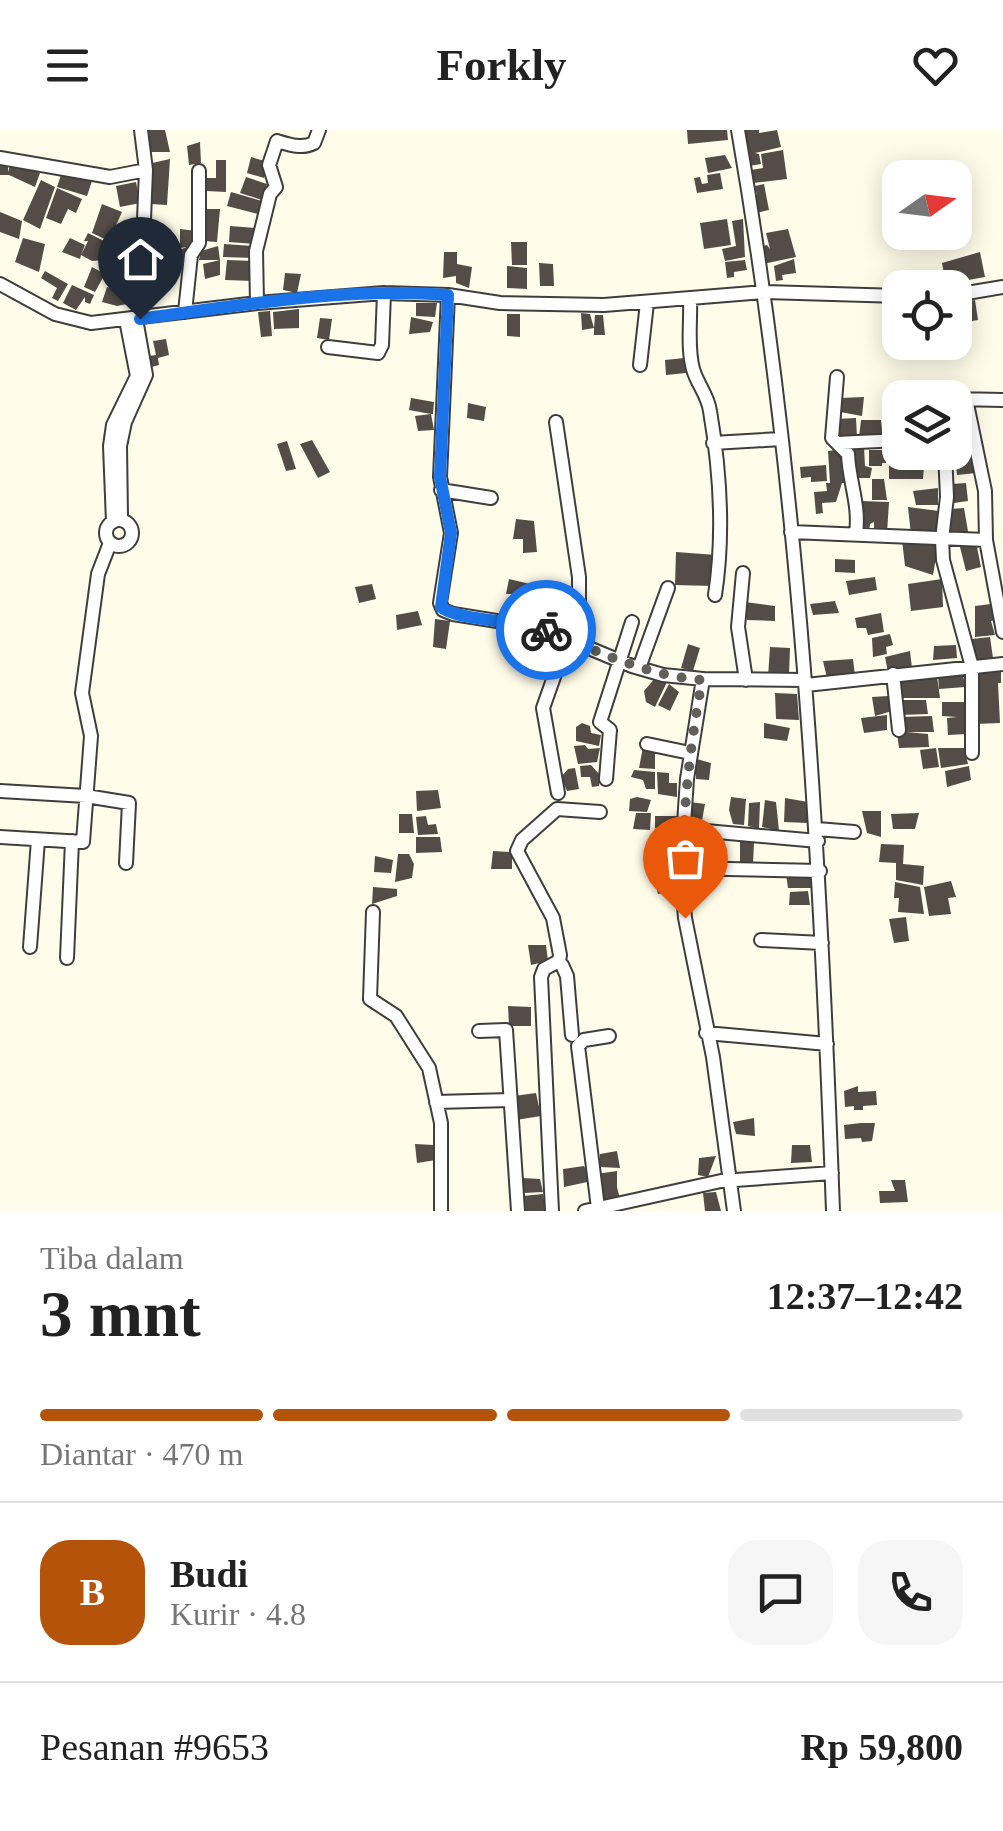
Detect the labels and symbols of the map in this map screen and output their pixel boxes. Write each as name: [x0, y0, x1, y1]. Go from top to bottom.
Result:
north arrow: [882, 160, 972, 250]
pin: [98, 217, 183, 320]
courier: [496, 580, 596, 680]
pin: [643, 816, 728, 919]

